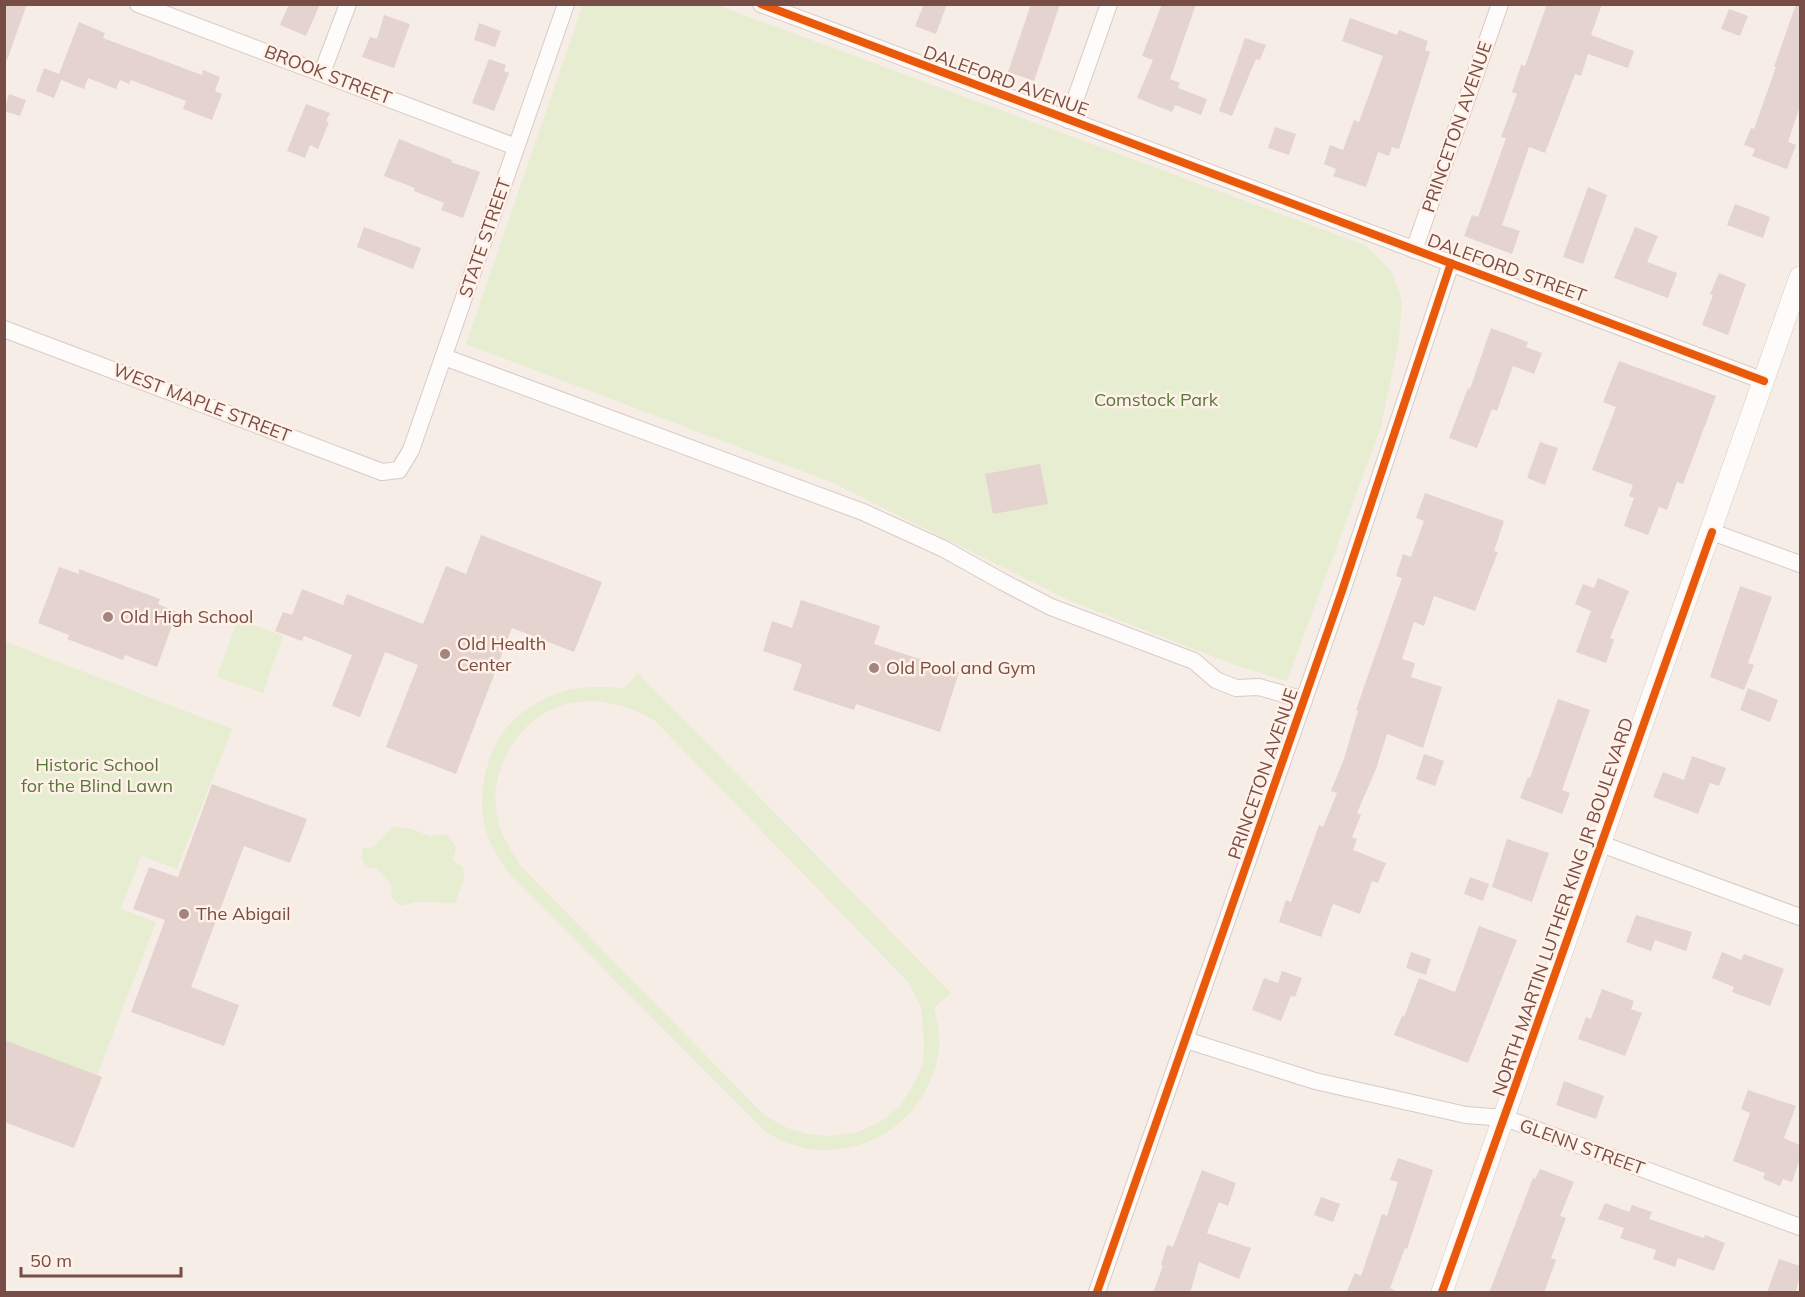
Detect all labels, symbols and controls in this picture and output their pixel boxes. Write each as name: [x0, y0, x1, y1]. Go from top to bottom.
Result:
street label: PRINCETON AVENUE: [1416, 38, 1497, 216]
street label: BROOK STREET: [261, 40, 395, 109]
street label: DALEFORD AVENUE: [921, 40, 1092, 121]
street label: STATE STREET: [453, 175, 516, 300]
street label: DALEFORD STREET: [1425, 228, 1590, 307]
street label: WEST MAPLE STREET: [110, 358, 294, 447]
park label: Comstock Park: [1094, 388, 1219, 411]
place label: Old High School: [120, 605, 253, 628]
marker: Old High School: [101, 610, 115, 624]
place label: Old Health Center: [457, 632, 546, 676]
marker: Old Health Center: [438, 647, 452, 661]
place label: Old Pool and Gym: [886, 656, 1036, 679]
marker: Old Pool and Gym: [867, 661, 881, 675]
street label: PRINCETON AVENUE: [1222, 685, 1303, 863]
street label: NORTH MARTIN LUTHER KING JR BOULEVARD: [1487, 715, 1638, 1099]
park label: Historic School for the Blind Lawn: [21, 753, 173, 797]
place label: The Abigail: [196, 902, 290, 925]
marker: The Abigail: [177, 907, 191, 921]
street label: GLENN STREET: [1517, 1113, 1648, 1180]
scale bar: [21, 1240, 182, 1278]
text: 50 m: [30, 1249, 72, 1272]

